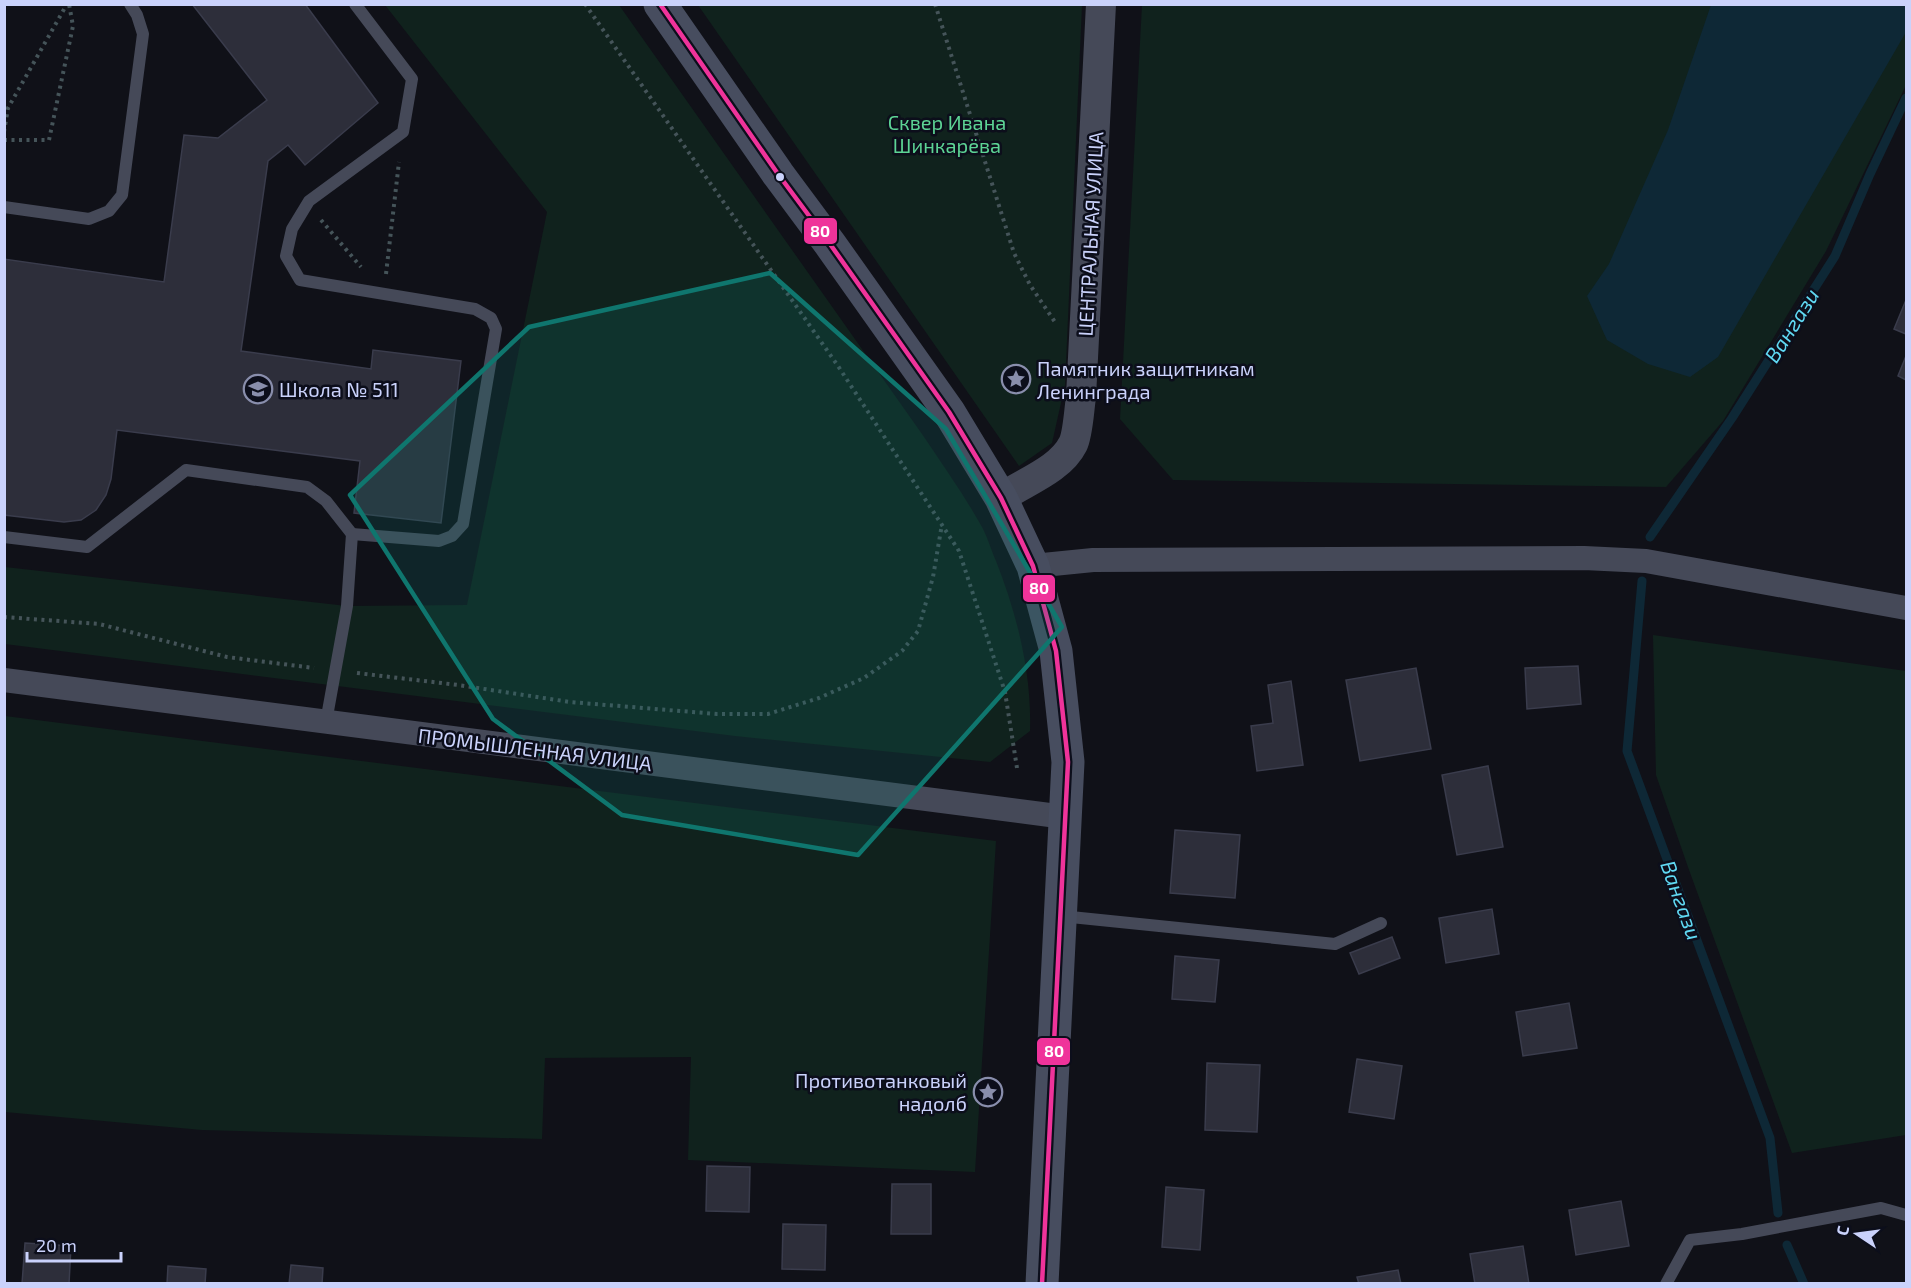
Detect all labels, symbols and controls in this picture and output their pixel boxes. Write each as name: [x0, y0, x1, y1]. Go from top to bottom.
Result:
park label: Сквер Ивана Шинкарёва: [888, 110, 1006, 157]
street label: ЦЕНТРАЛЬНАЯ УЛИЦА: [1073, 130, 1107, 337]
unlabelled marker: [774, 171, 786, 183]
line badge: 80: [803, 217, 838, 245]
text: 80: [810, 221, 830, 240]
water label: Вангази: [1759, 283, 1823, 367]
place label: Памятник защитникам Ленинграда: [1037, 356, 1255, 403]
place icon: Памятник защитникам Ленинграда: [1000, 363, 1032, 395]
school or university icon: Школа № 511: [242, 373, 274, 405]
place label: Школа № 511: [279, 377, 399, 401]
line badge: 80: [1022, 574, 1056, 603]
text: 80: [1029, 578, 1049, 597]
street label: ПРОМЫШЛЕННАЯ УЛИЦА: [417, 723, 654, 775]
water label: Вангази: [1656, 857, 1708, 943]
line badge: 80: [1036, 1037, 1071, 1066]
text: 80: [1044, 1041, 1064, 1060]
place label: Противотанковый надолб: [795, 1068, 967, 1115]
place icon: Противотанковый надолб: [972, 1076, 1004, 1108]
north arrow: [1827, 1204, 1887, 1264]
text: С: [1832, 1224, 1852, 1237]
scale bar: [27, 1225, 122, 1263]
text: 20 m: [36, 1234, 77, 1256]

